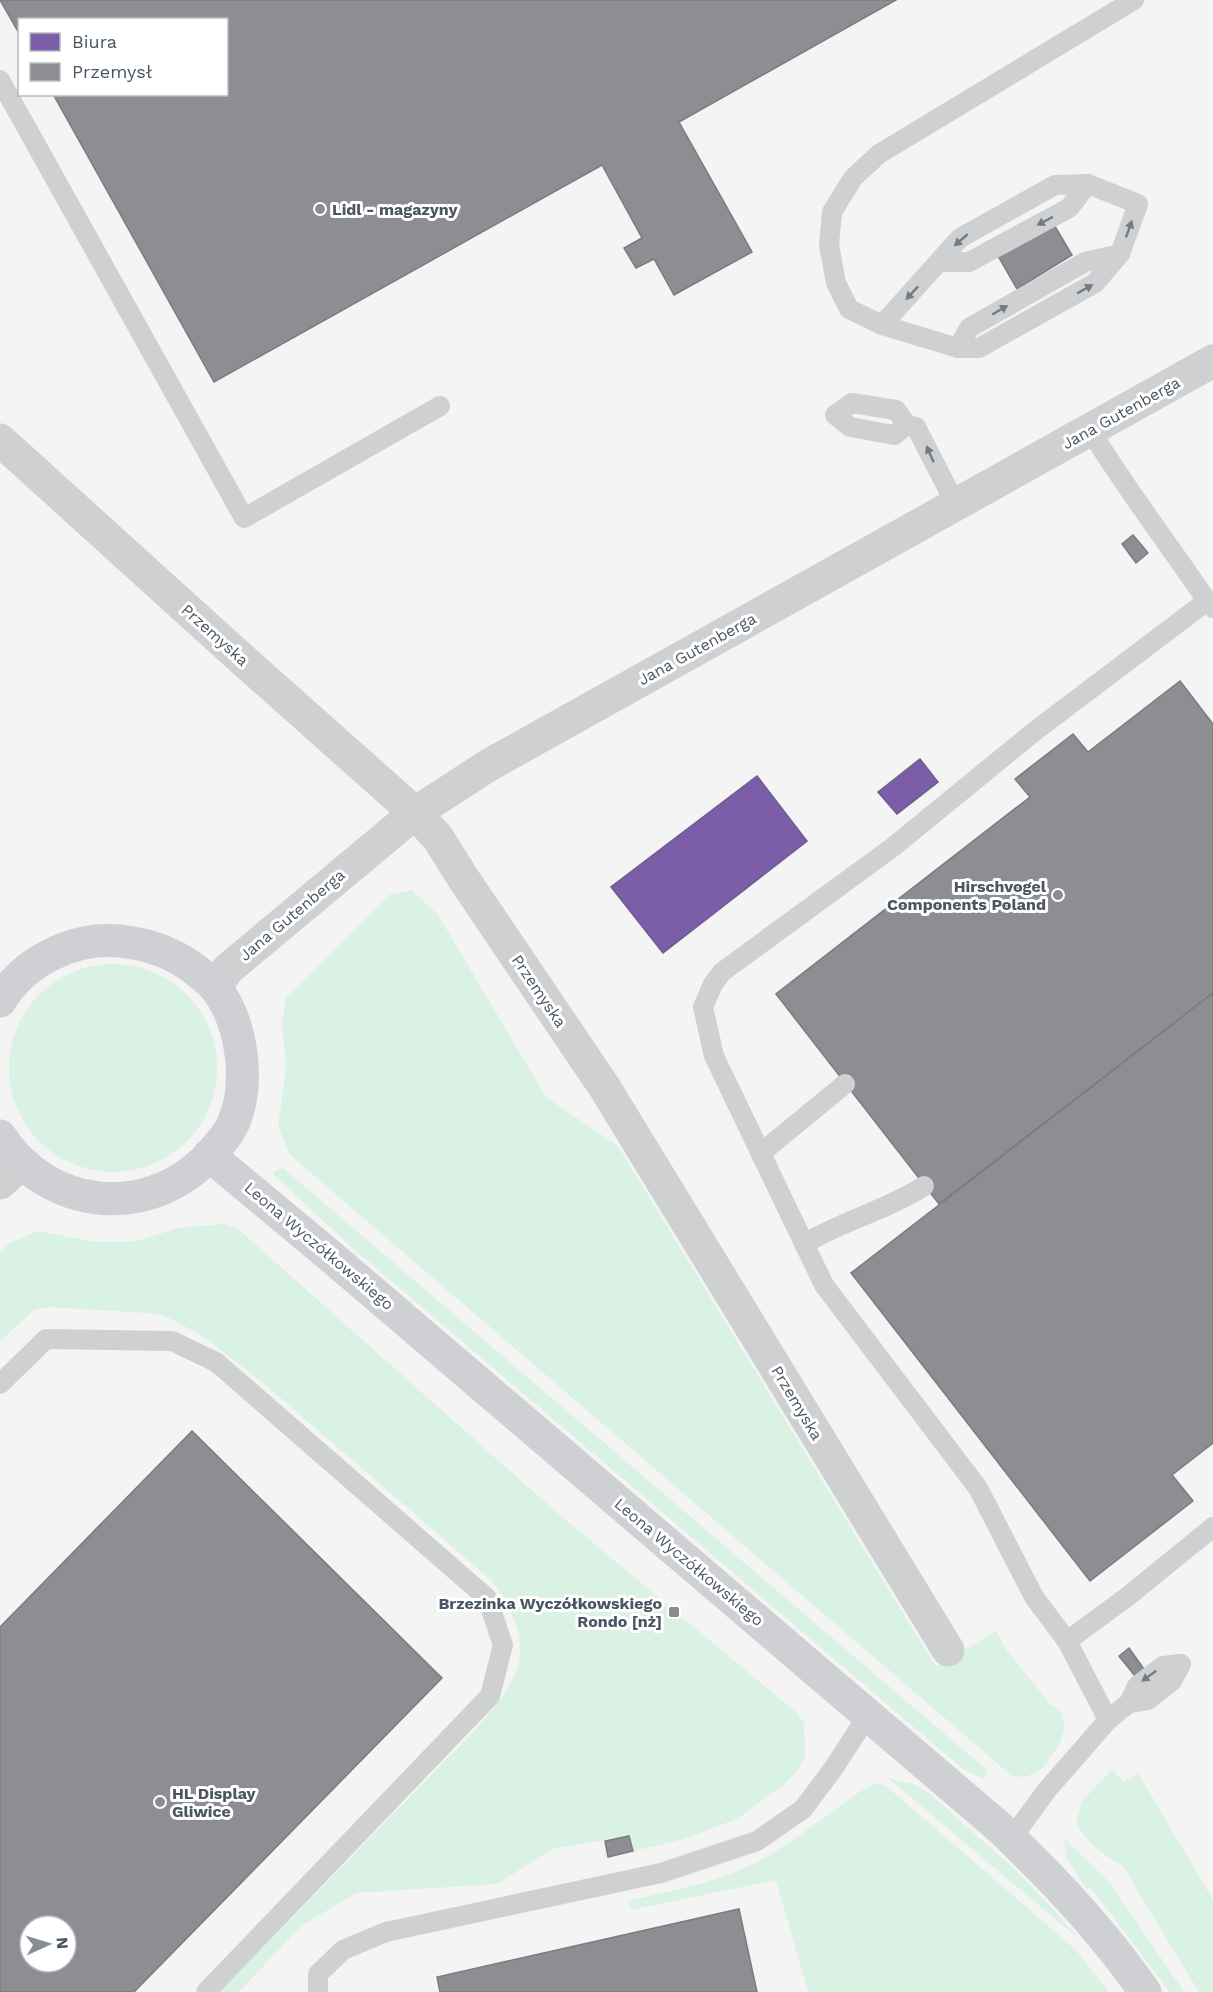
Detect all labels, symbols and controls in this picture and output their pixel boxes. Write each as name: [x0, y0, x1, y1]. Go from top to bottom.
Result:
legend: [18, 18, 228, 96]
text: Biura: [72, 31, 117, 52]
text: Przemysł: [72, 61, 153, 82]
place label: Lidl - magazyny: [332, 200, 458, 219]
marker: Lidl - magazyny: [313, 202, 327, 216]
one-way arrow: [1036, 216, 1053, 226]
one-way arrow: [1125, 220, 1134, 238]
one-way arrow: [953, 233, 969, 246]
one-way arrow: [1077, 283, 1093, 294]
one-way arrow: [905, 286, 919, 300]
one-way arrow: [991, 305, 1008, 315]
street label: Jana Gutenberga: [1059, 373, 1183, 453]
one-way arrow: [925, 445, 934, 462]
street label: Przemyska: [178, 600, 252, 670]
street label: Jana Gutenberga: [635, 609, 759, 689]
street label: Jana Gutenberga: [235, 865, 349, 965]
place label: Hirschvogel Components Poland: [887, 877, 1047, 914]
marker: Hirschvogel Components Poland: [1051, 888, 1065, 902]
street label: Przemyska: [508, 951, 570, 1031]
street label: Leona Wyczółkowskiego: [241, 1178, 397, 1314]
street label: Przemyska: [767, 1362, 827, 1444]
street label: Leona Wyczółkowskiego: [611, 1494, 767, 1630]
place label: Brzezinka Wyczółkowskiego Rondo [nż]: [438, 1594, 662, 1631]
marker: Brzezinka Wyczółkowskiego Rondo [nż]: [667, 1605, 681, 1619]
one-way arrow: [1142, 1670, 1158, 1682]
place label: HL Display Gliwice: [172, 1784, 256, 1821]
marker: HL Display Gliwice: [153, 1795, 167, 1809]
north arrow: [18, 1914, 78, 1974]
text: N: [53, 1936, 72, 1950]

